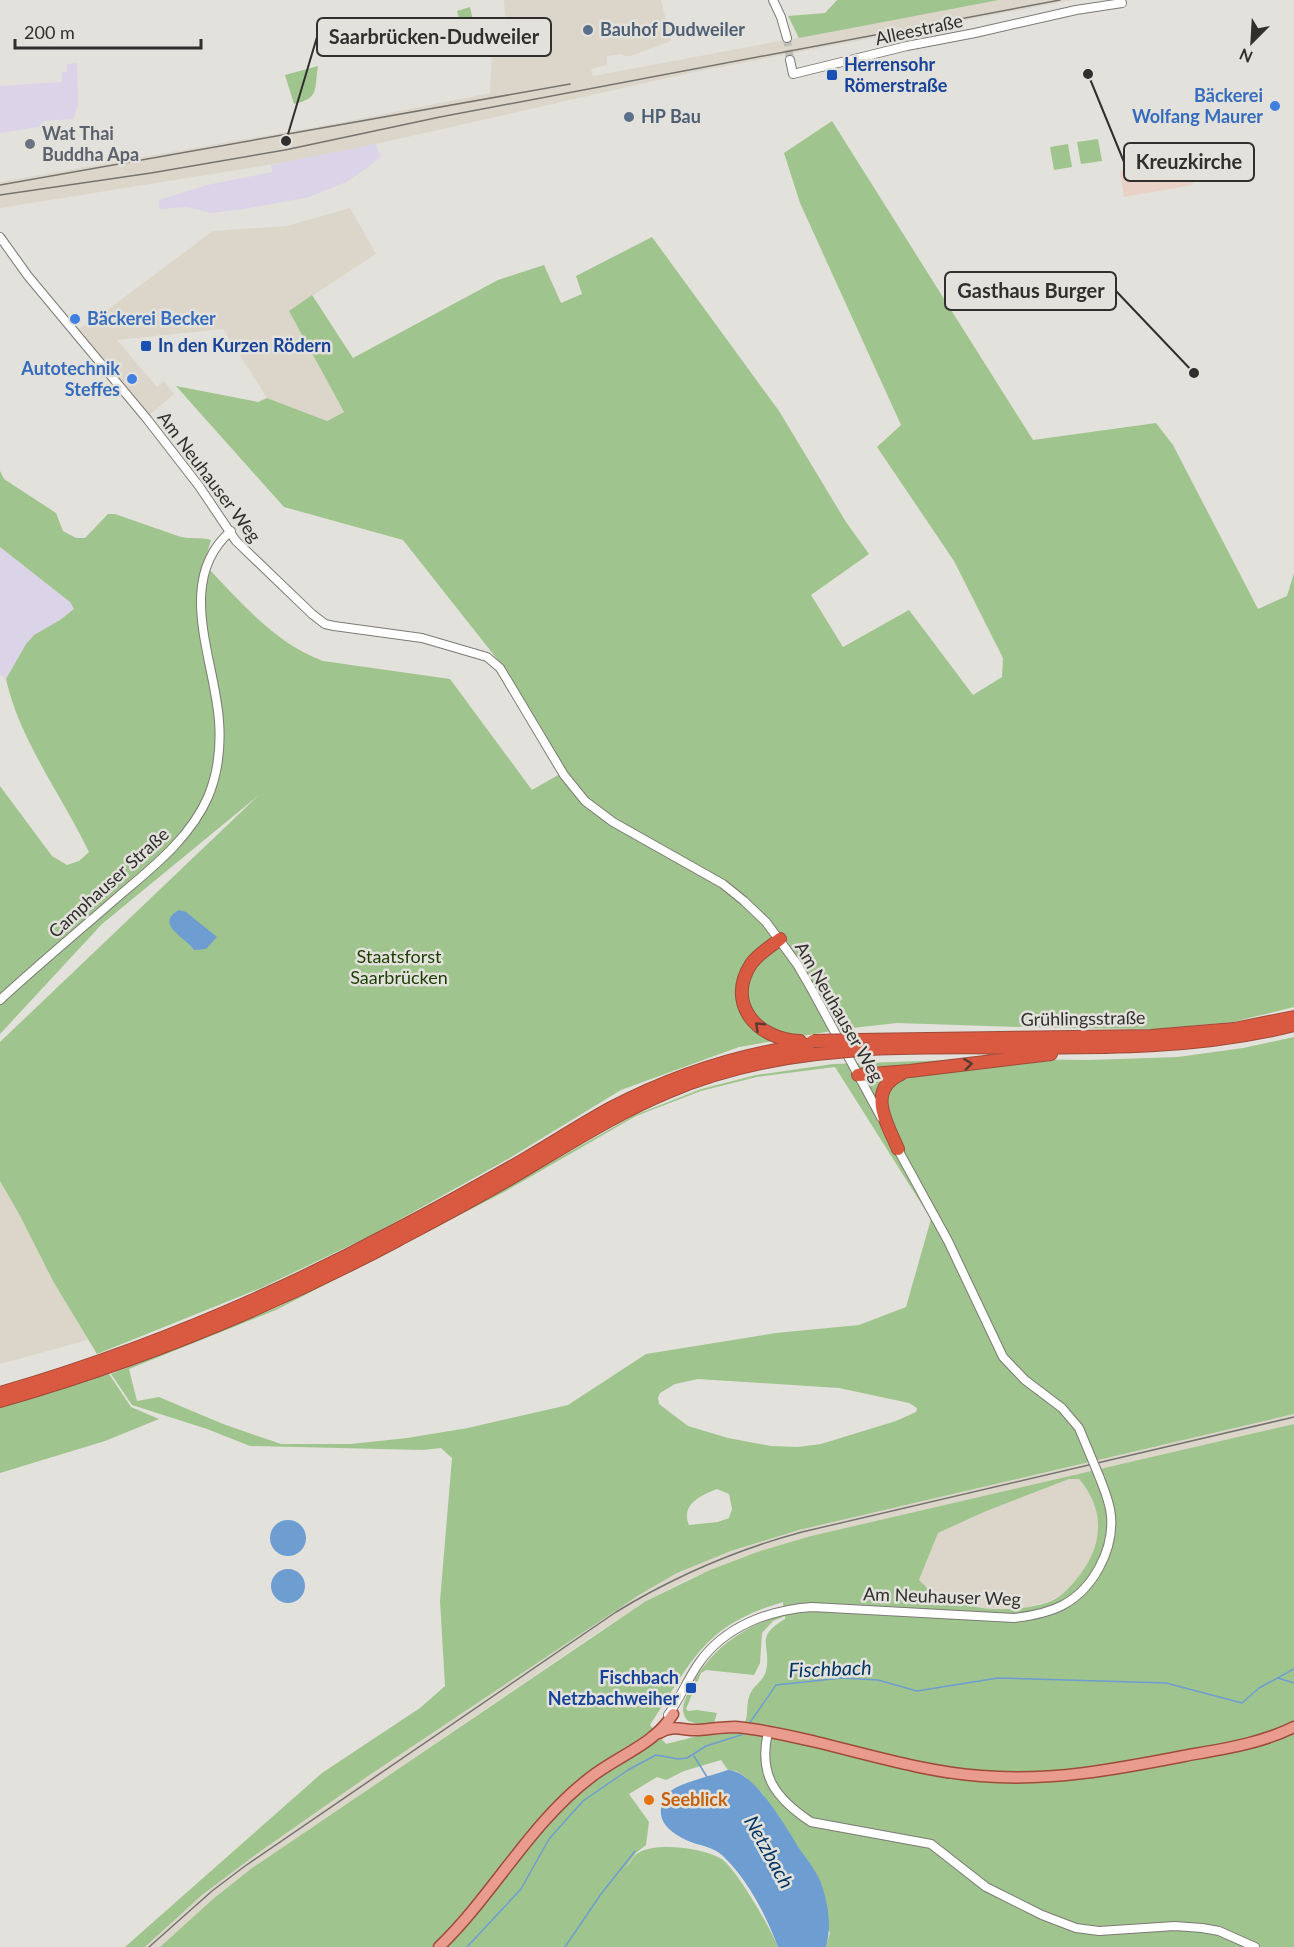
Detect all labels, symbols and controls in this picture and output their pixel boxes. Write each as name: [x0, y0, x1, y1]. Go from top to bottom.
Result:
street label: Alleestraße: [873, 9, 965, 49]
scale bar: [15, 12, 201, 50]
north arrow: [1222, 12, 1282, 72]
callout: Saarbrücken-Dudweiler: [317, 18, 551, 56]
place label: Bauhof Dudweiler: [600, 18, 745, 40]
text: 200 m: [24, 21, 75, 43]
marker: Bauhof Dudweiler: [581, 23, 595, 37]
text: Saarbrücken-Dudweiler: [329, 24, 540, 48]
text: N: [1236, 45, 1255, 67]
place label: Herrensohr Römerstraße: [844, 53, 948, 96]
marker: Herrensohr Römerstraße: [825, 68, 839, 82]
place label: Bäckerei Wolfang Maurer: [1132, 84, 1263, 127]
marker: Bäckerei Wolfang Maurer: [1268, 99, 1282, 113]
place label: HP Bau: [641, 105, 701, 127]
marker: HP Bau: [622, 110, 636, 124]
place label: Wat Thai Buddha Apa: [42, 122, 139, 165]
marker: Wat Thai Buddha Apa: [23, 137, 37, 151]
callout: Kreuzkirche: [1124, 143, 1254, 181]
text: Kreuzkirche: [1136, 149, 1243, 173]
callout: Gasthaus Burger: [945, 272, 1116, 310]
text: Gasthaus Burger: [957, 278, 1105, 302]
place label: Bäckerei Becker: [87, 307, 216, 329]
marker: Bäckerei Becker: [68, 312, 82, 326]
place label: In den Kurzen Rödern: [158, 334, 331, 356]
marker: In den Kurzen Rödern: [139, 339, 153, 353]
place label: Autotechnik Steffes: [20, 357, 120, 400]
marker: Autotechnik Steffes: [125, 372, 139, 386]
street label: Am Neuhauser Weg: [153, 407, 266, 546]
street label: Camphauser Straße: [44, 823, 173, 942]
street label: Am Neuhauser Weg: [791, 938, 889, 1085]
park label: Staatsforst Saarbrücken: [350, 945, 448, 988]
street label: Grühlingsstraße: [1020, 1006, 1146, 1030]
one-way arrow: [755, 1023, 766, 1034]
one-way arrow: [964, 1058, 973, 1071]
street label: Am Neuhauser Weg: [863, 1582, 1021, 1610]
water label: Fischbach: [788, 1655, 872, 1681]
place label: Fischbach Netzbachweiher: [548, 1666, 679, 1709]
marker: Fischbach Netzbachweiher: [684, 1681, 698, 1695]
place label: Seeblick: [661, 1788, 728, 1810]
marker: Seeblick: [642, 1793, 656, 1807]
water label: Netzbach: [740, 1811, 800, 1892]

